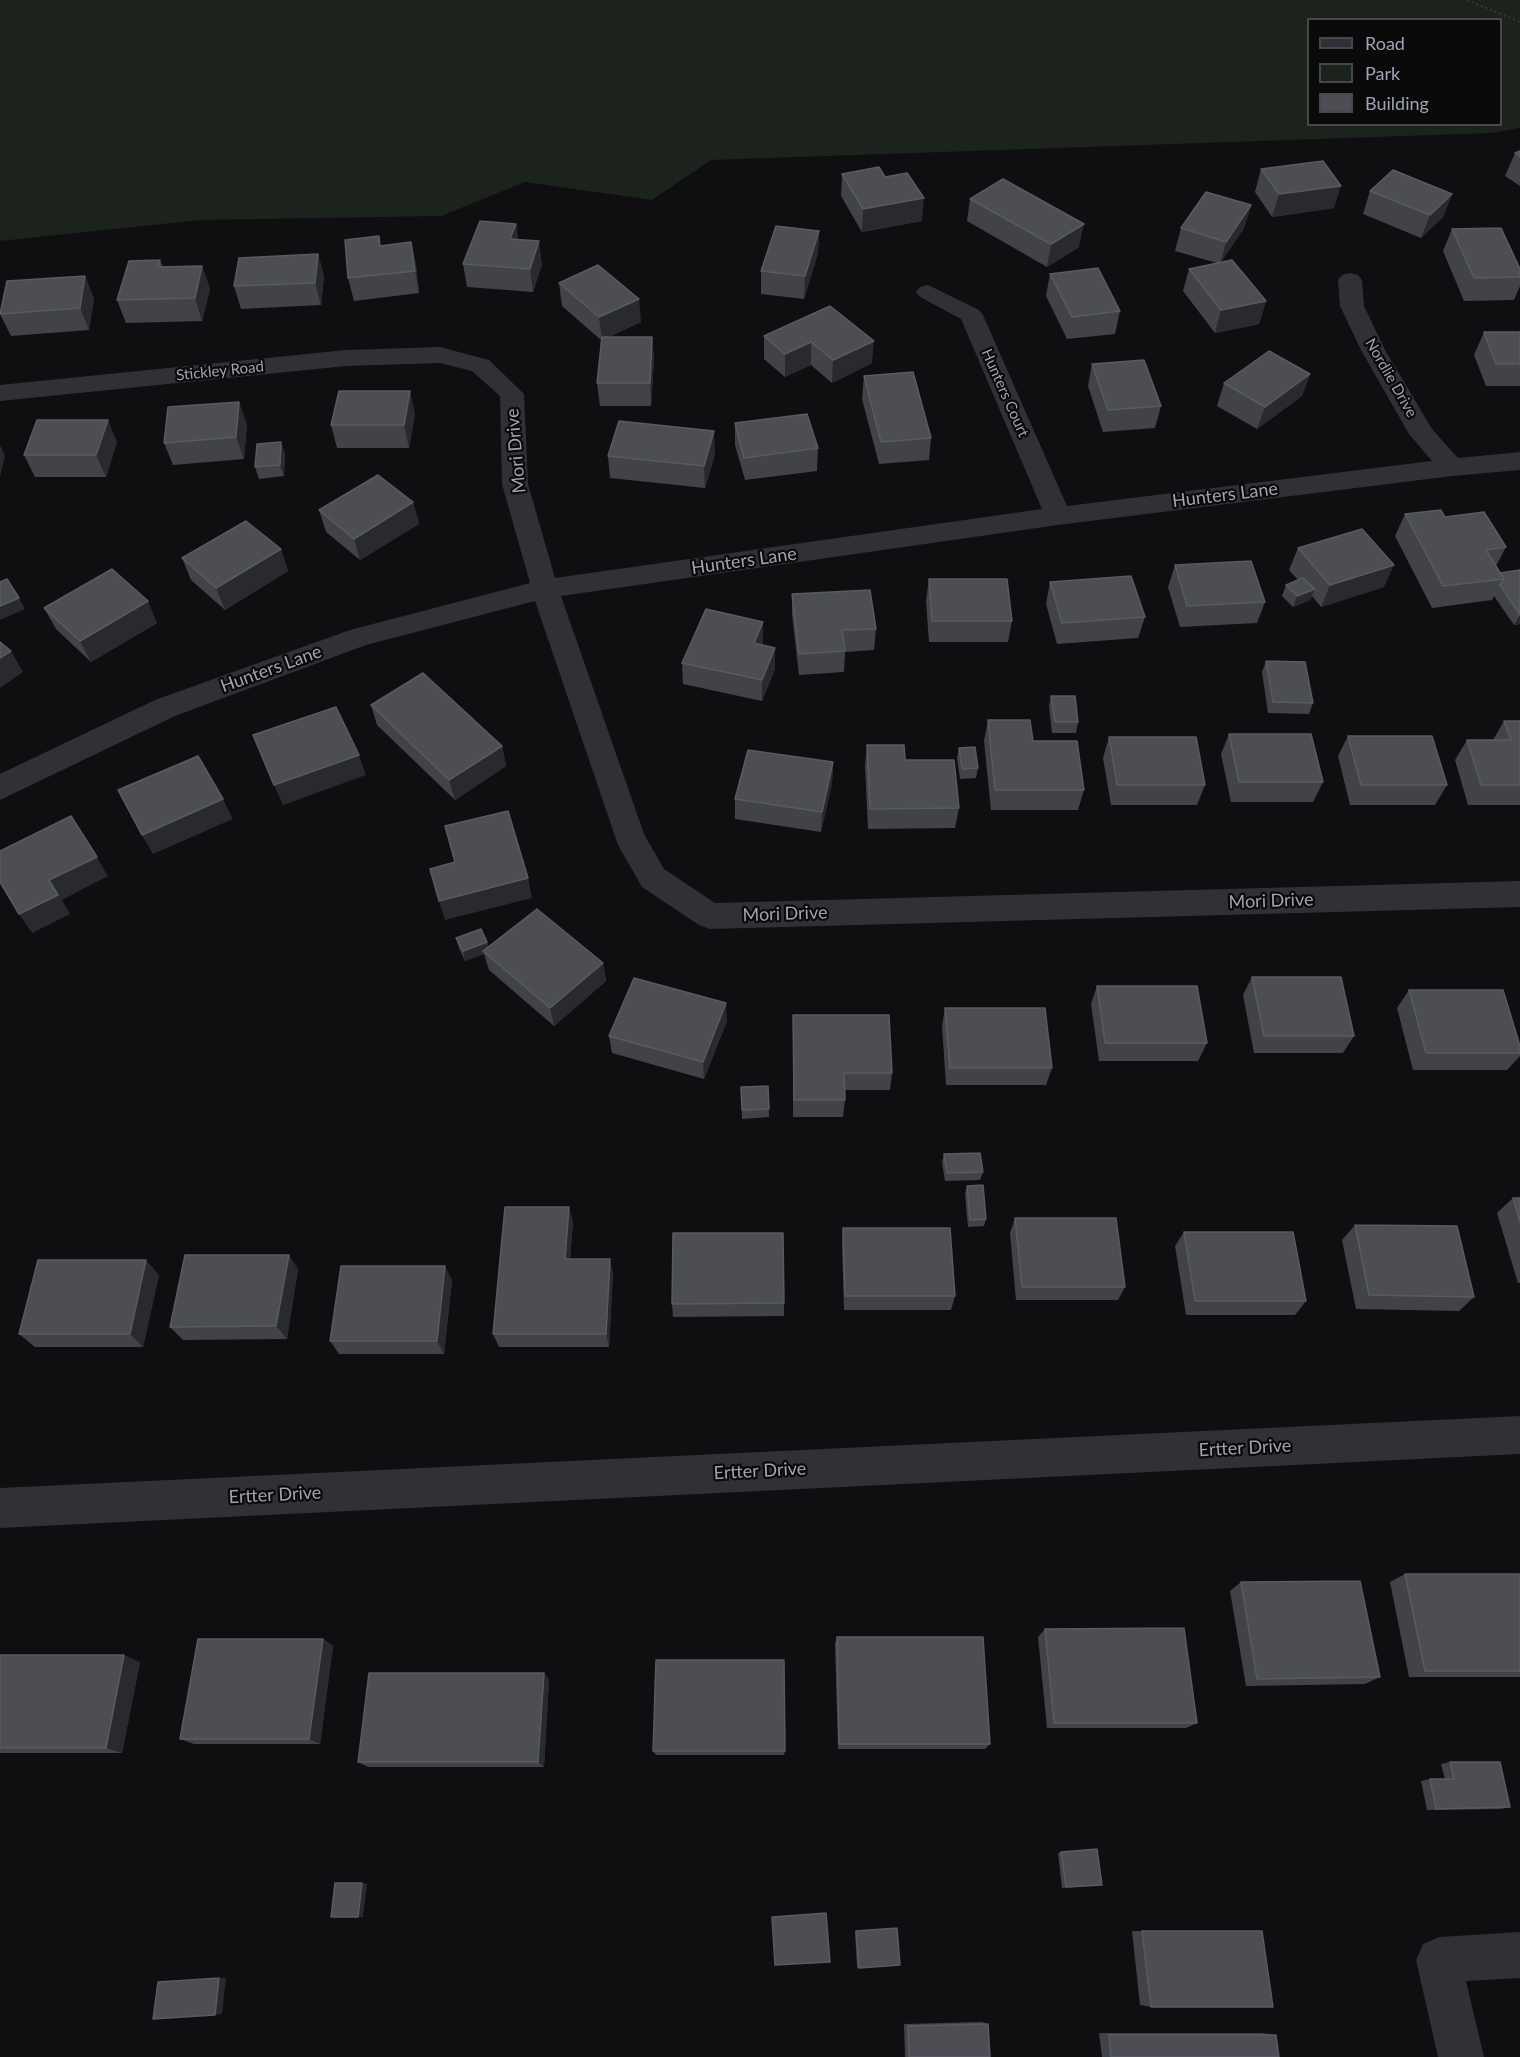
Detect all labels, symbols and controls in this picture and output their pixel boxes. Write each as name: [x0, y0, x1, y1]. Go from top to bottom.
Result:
legend: [1307, 18, 1502, 126]
text: Road: [1365, 32, 1405, 54]
text: Park: [1365, 62, 1400, 84]
text: Building: [1365, 92, 1429, 114]
street label: Nordlie Drive: [1361, 335, 1421, 421]
street label: Hunters Court: [978, 346, 1032, 440]
street label: Stickley Road: [175, 357, 265, 385]
street label: Mori Drive: [502, 408, 530, 494]
street label: Hunters Lane: [1171, 478, 1279, 512]
street label: Hunters Lane: [690, 543, 798, 579]
street label: Hunters Lane: [217, 641, 325, 697]
street label: Mori Drive: [1228, 889, 1314, 913]
street label: Mori Drive: [742, 902, 828, 926]
street label: Ertter Drive: [1198, 1435, 1292, 1461]
street label: Ertter Drive: [713, 1458, 807, 1484]
street label: Ertter Drive: [228, 1482, 322, 1508]

